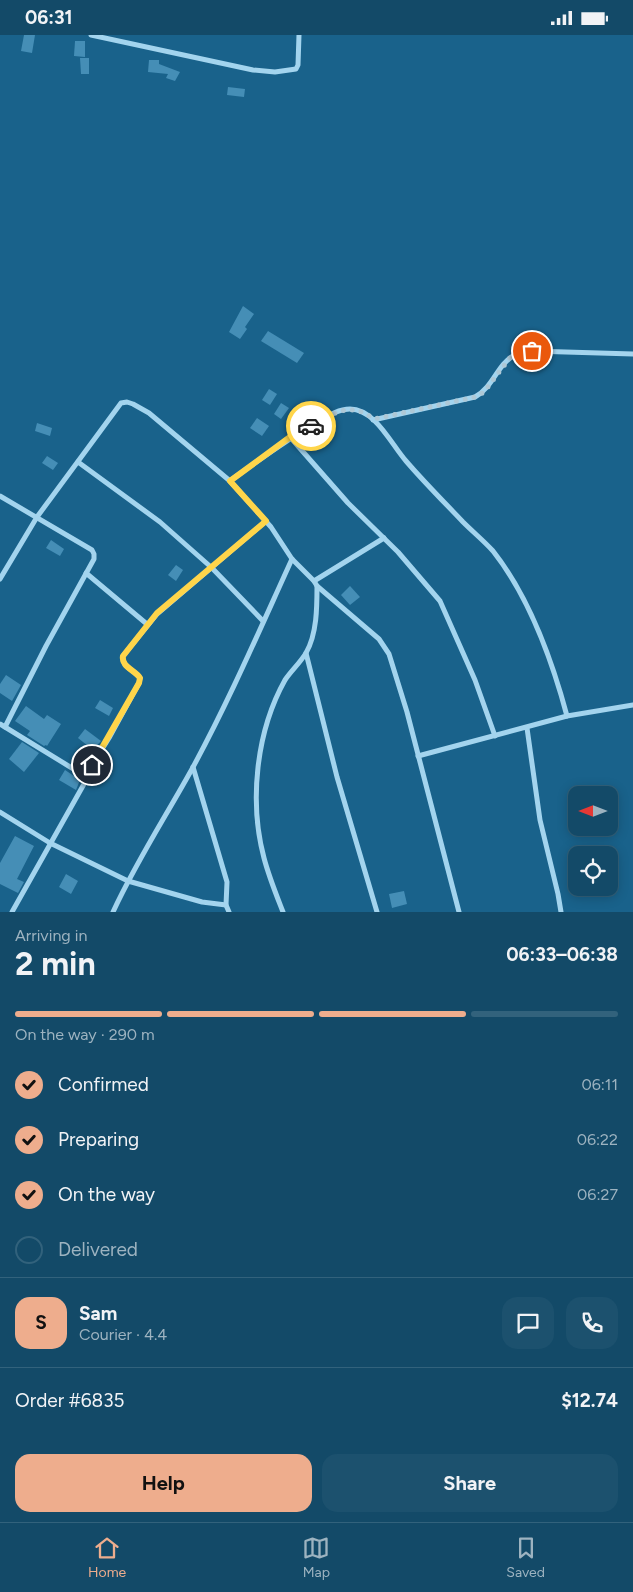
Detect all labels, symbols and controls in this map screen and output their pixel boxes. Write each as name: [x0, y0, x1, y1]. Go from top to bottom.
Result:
text: 06:31: [25, 6, 73, 29]
pin: [511, 330, 553, 372]
icon: bag: [518, 337, 546, 365]
courier: [286, 401, 336, 451]
icon: car: [297, 412, 325, 440]
pin: [71, 744, 113, 786]
icon: home: [78, 751, 106, 779]
north arrow: [568, 786, 618, 836]
map controls: [568, 786, 618, 896]
button: locate: [568, 846, 618, 896]
text: Arriving in: [15, 926, 87, 945]
text: 06:33–06:38: [506, 943, 618, 966]
text: 2 min: [15, 945, 96, 983]
text: On the way · 290 m: [15, 1025, 155, 1044]
icon: check: [15, 1071, 43, 1099]
text: Confirmed: [58, 1073, 149, 1096]
text: 06:11: [581, 1075, 618, 1094]
icon: check: [15, 1126, 43, 1154]
text: Preparing: [58, 1128, 139, 1151]
text: 06:22: [577, 1130, 618, 1149]
icon: check: [15, 1181, 43, 1209]
text: On the way: [58, 1183, 155, 1206]
text: 06:27: [577, 1185, 618, 1204]
text: Delivered: [58, 1238, 138, 1261]
button: chat: [502, 1297, 554, 1349]
button: phone: [566, 1297, 618, 1349]
text: Sam: [79, 1302, 117, 1325]
text: S: [35, 1311, 47, 1334]
text: Courier · 4.4: [79, 1325, 167, 1344]
text: Order #6835: [15, 1389, 124, 1412]
text: $12.74: [561, 1389, 618, 1412]
button: Help: [15, 1454, 312, 1512]
button: Share: [322, 1454, 618, 1512]
tab: Home: [88, 1534, 126, 1581]
tab: Map: [302, 1534, 330, 1581]
tab: Saved: [506, 1534, 545, 1581]

